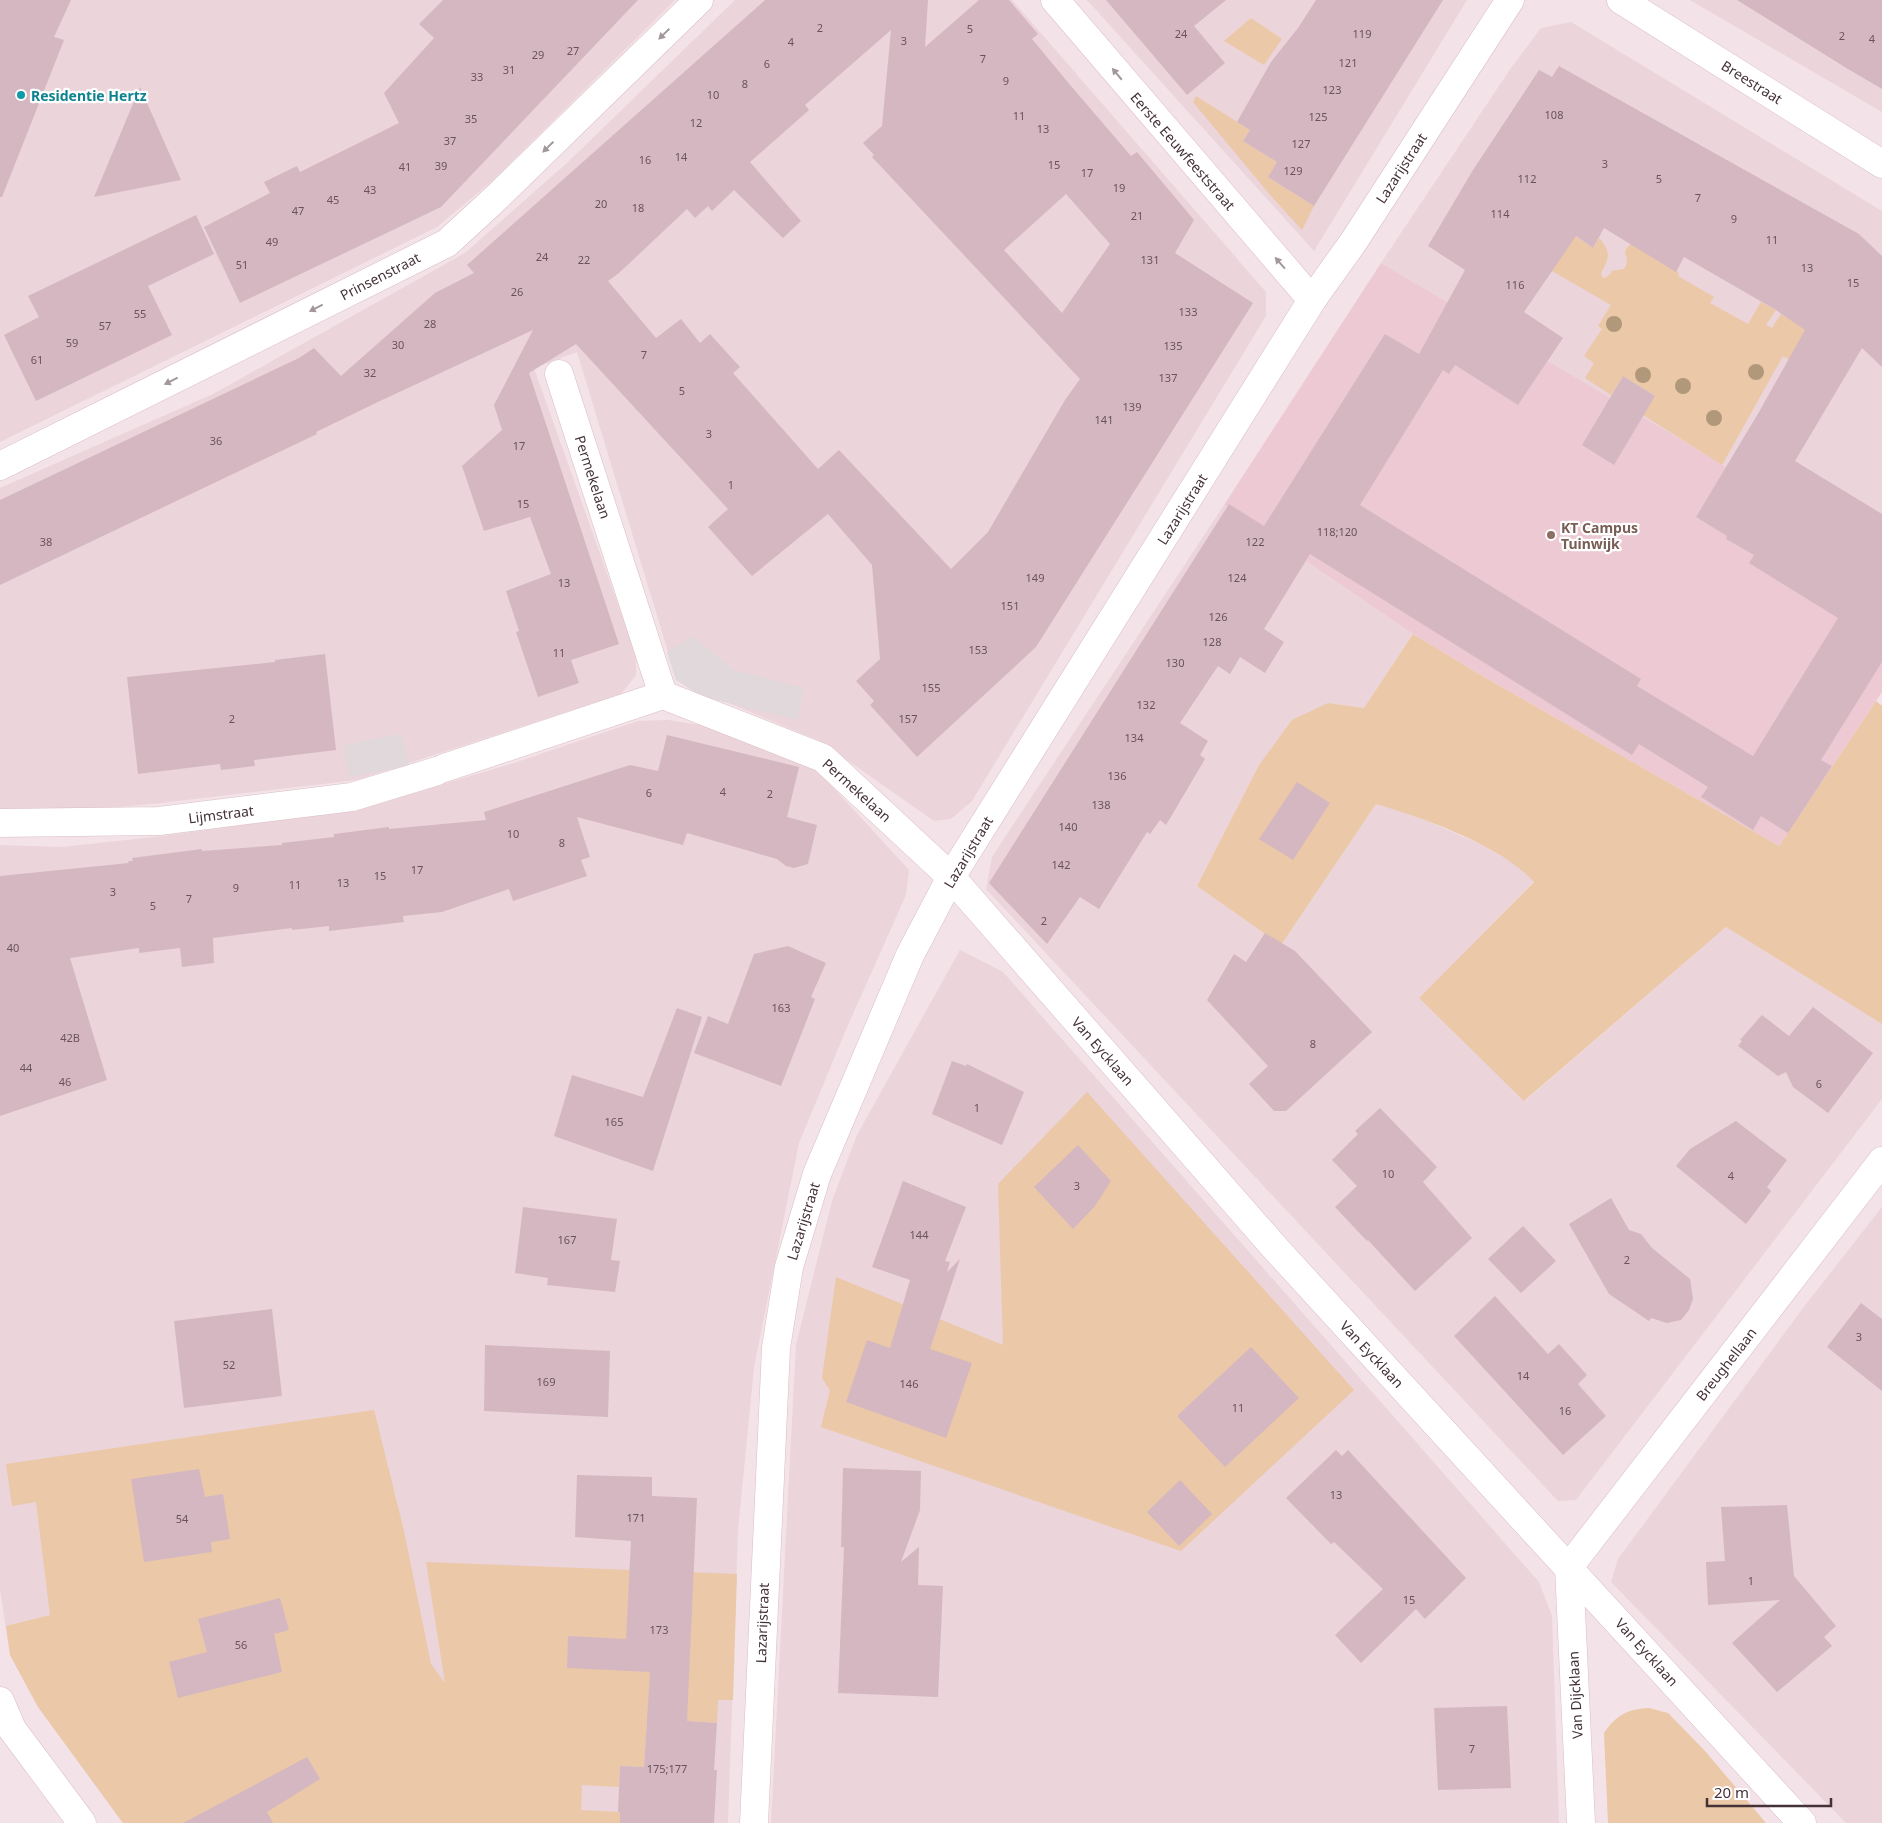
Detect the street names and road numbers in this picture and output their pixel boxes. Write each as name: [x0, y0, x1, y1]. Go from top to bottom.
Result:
street label: Breestraat: [1718, 56, 1786, 108]
street label: Eerste Eeuwfeeststraat: [1126, 88, 1240, 214]
street label: Lazarijstraat: [1371, 129, 1431, 207]
street label: Prinsenstraat: [337, 248, 423, 304]
street label: Permekelaan: [571, 433, 615, 521]
street label: Lazarijstraat: [1153, 470, 1211, 548]
street label: Permekelaan: [819, 754, 895, 826]
street label: Lijmstraat: [187, 801, 255, 827]
street label: Lazarijstraat: [939, 813, 997, 891]
street label: Van Eycklaan: [1068, 1013, 1138, 1089]
street label: Lazarijstraat: [782, 1180, 824, 1262]
street label: Van Eycklaan: [1336, 1316, 1408, 1392]
street label: Breughellaan: [1691, 1324, 1761, 1404]
street label: Lazarijstraat: [751, 1582, 773, 1664]
street label: Van Eycklaan: [1611, 1614, 1683, 1690]
street label: Van Dijcklaan: [1563, 1651, 1587, 1739]

